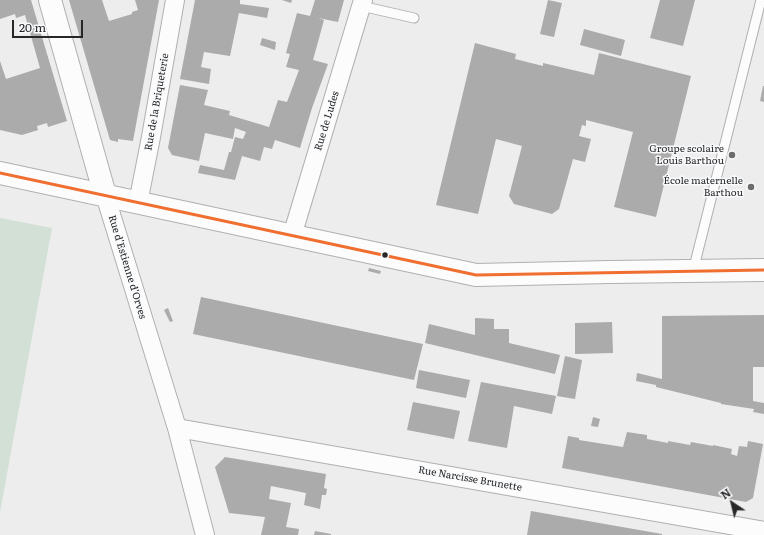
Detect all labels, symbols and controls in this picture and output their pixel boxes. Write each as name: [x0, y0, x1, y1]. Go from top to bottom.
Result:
scale bar: [14, 12, 85, 38]
text: 20 m: [19, 18, 46, 36]
street label: Rue de la Briqueterie: [143, 52, 171, 152]
street label: Rue de Ludes: [312, 90, 342, 152]
place label: Groupe scolaire Louis Barthou: [649, 143, 724, 166]
marker: Groupe scolaire Louis Barthou: [727, 150, 737, 160]
place label: École maternelle Barthou: [664, 175, 743, 198]
marker: École maternelle Barthou: [746, 182, 756, 192]
street label: Rue d'Estienne d'Orves: [105, 214, 149, 320]
unlabelled marker: [380, 250, 390, 260]
street label: Rue Narcisse Brunette: [417, 464, 523, 494]
north arrow: [712, 483, 752, 523]
text: N: [717, 484, 733, 502]

